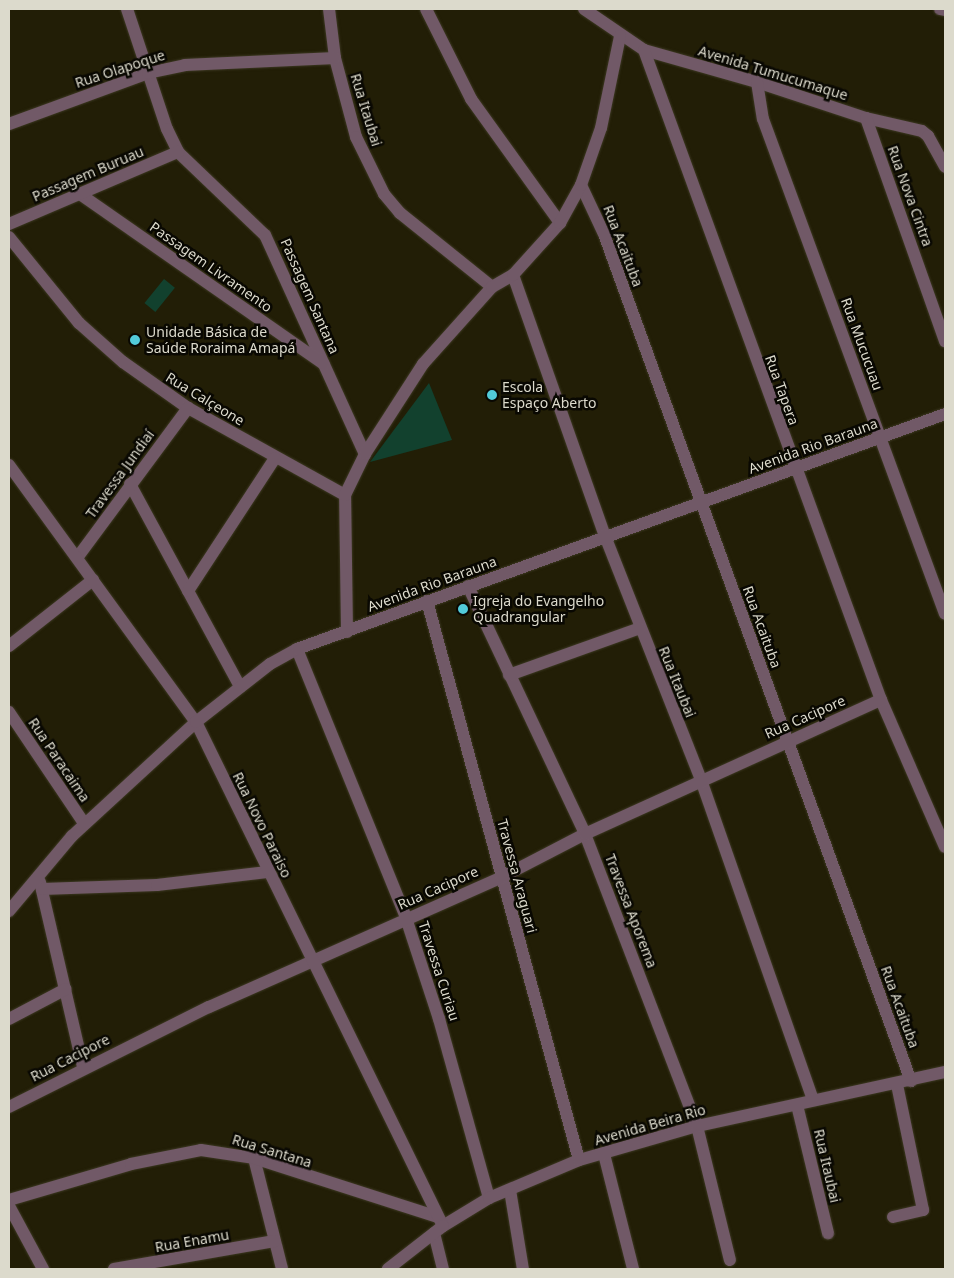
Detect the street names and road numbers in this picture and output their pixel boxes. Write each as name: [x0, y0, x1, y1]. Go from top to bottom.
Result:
street label: Avenida Tumucumaque: [696, 42, 850, 104]
street label: Rua Olapoque: [73, 47, 167, 91]
street label: Rua Itaubai: [347, 72, 385, 148]
street label: Passagem Buruau: [30, 143, 146, 205]
street label: Rua Nova Cintra: [884, 143, 936, 249]
street label: Rua Acaituba: [600, 203, 646, 289]
street label: Passagem Livramento: [147, 218, 275, 316]
street label: Passagem Santana: [277, 236, 343, 356]
street label: Rua Mucucuau: [837, 295, 887, 393]
street label: Rua Tapera: [762, 353, 802, 427]
street label: Rua Calçeone: [163, 369, 247, 429]
street label: Avenida Rio Barauna: [746, 415, 880, 477]
street label: Travessa Jundiaí: [82, 427, 158, 521]
street label: Avenida Rio Barauna: [365, 553, 499, 615]
street label: Rua Acaituba: [739, 584, 785, 670]
street label: Rua Itaubai: [655, 644, 699, 720]
street label: Rua Cacipore: [762, 692, 848, 742]
street label: Rua Paracaima: [25, 715, 93, 805]
street label: Rua Novo Paraiso: [229, 769, 295, 881]
street label: Travessa Araguari: [494, 817, 540, 935]
street label: Travessa Aporema: [602, 852, 660, 970]
street label: Rua Cacipore: [395, 863, 481, 913]
street label: Travessa Curiau: [415, 919, 463, 1023]
street label: Rua Acaituba: [877, 964, 923, 1050]
street label: Rua Cacipore: [28, 1031, 112, 1085]
street label: Avenida Beira Rio: [593, 1101, 707, 1149]
street label: Rua Itaubai: [810, 1127, 844, 1205]
street label: Rua Santana: [230, 1131, 314, 1171]
street label: Rua Enamu: [154, 1226, 230, 1256]

